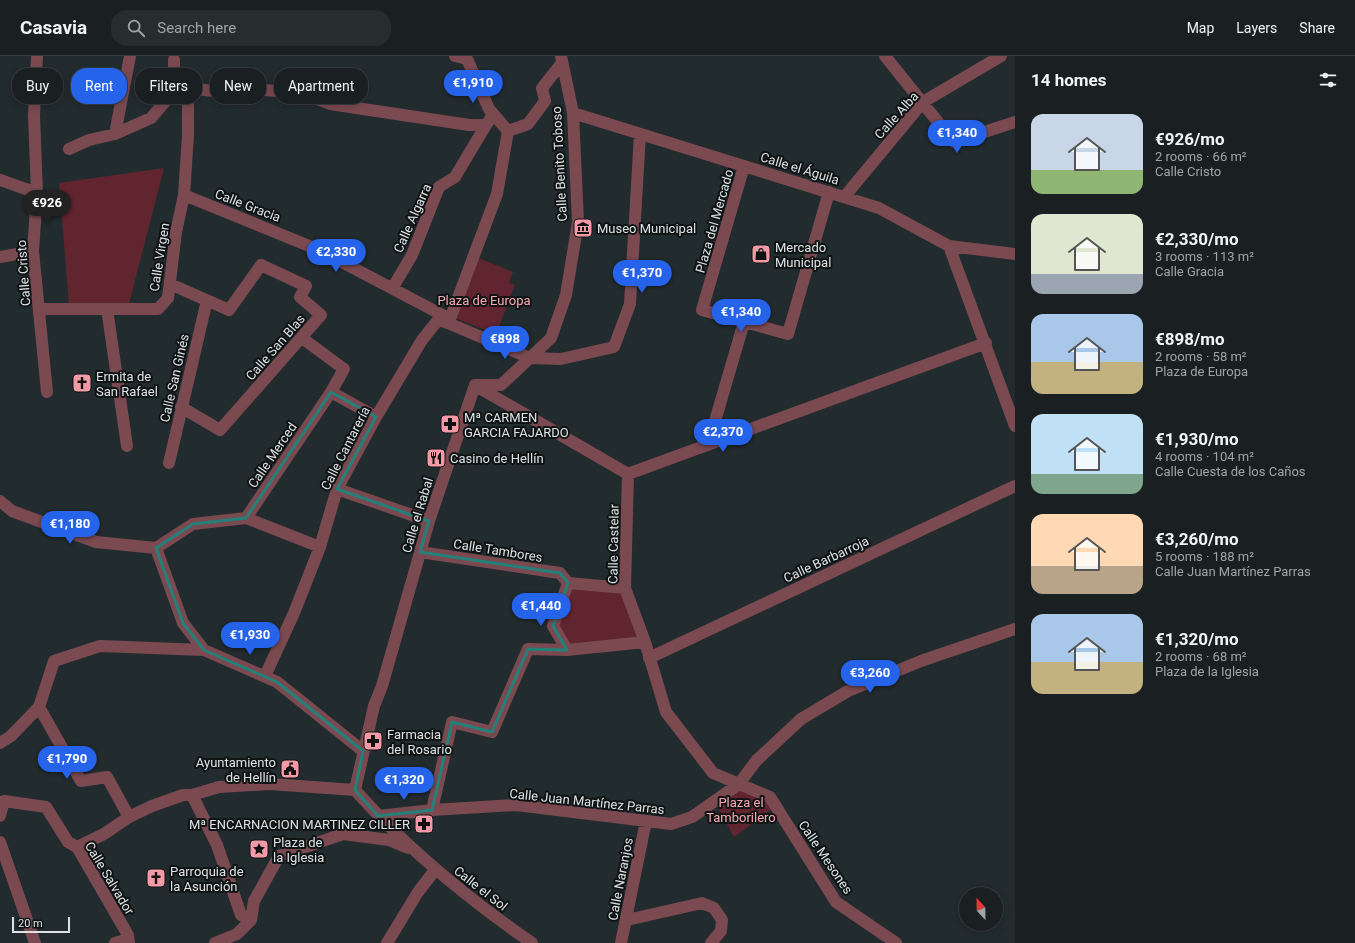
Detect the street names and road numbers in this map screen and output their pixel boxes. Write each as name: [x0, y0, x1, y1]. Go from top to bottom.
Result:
street label: Calle Alba: [871, 89, 921, 142]
street label: Calle Benito Toboso: [549, 106, 570, 222]
street label: Calle el Águila: [759, 149, 841, 188]
street label: Plaza del Mercado: [693, 168, 736, 275]
street label: Calle Algarra: [391, 182, 434, 255]
street label: Calle Gracia: [213, 186, 283, 225]
street label: Calle Virgen: [147, 222, 172, 292]
street label: Calle Cristo: [14, 239, 33, 307]
street label: Calle San Blas: [243, 311, 308, 383]
street label: Calle San Ginés: [157, 332, 192, 424]
street label: Calle Cantarería: [318, 404, 373, 493]
street label: Calle Merced: [245, 420, 300, 491]
street label: Calle el Rabal: [399, 476, 436, 555]
street label: Calle Castelar: [605, 503, 622, 584]
street label: Calle Barbarroja: [781, 533, 871, 586]
street label: Calle Tambores: [452, 536, 544, 565]
street label: Calle Juan Martínez Parras: [509, 786, 665, 817]
street label: Calle Mesones: [796, 818, 856, 897]
street label: Calle Naranjos: [605, 836, 636, 922]
street label: Calle Salvador: [82, 839, 138, 918]
street label: Calle el Sol: [451, 863, 510, 914]

